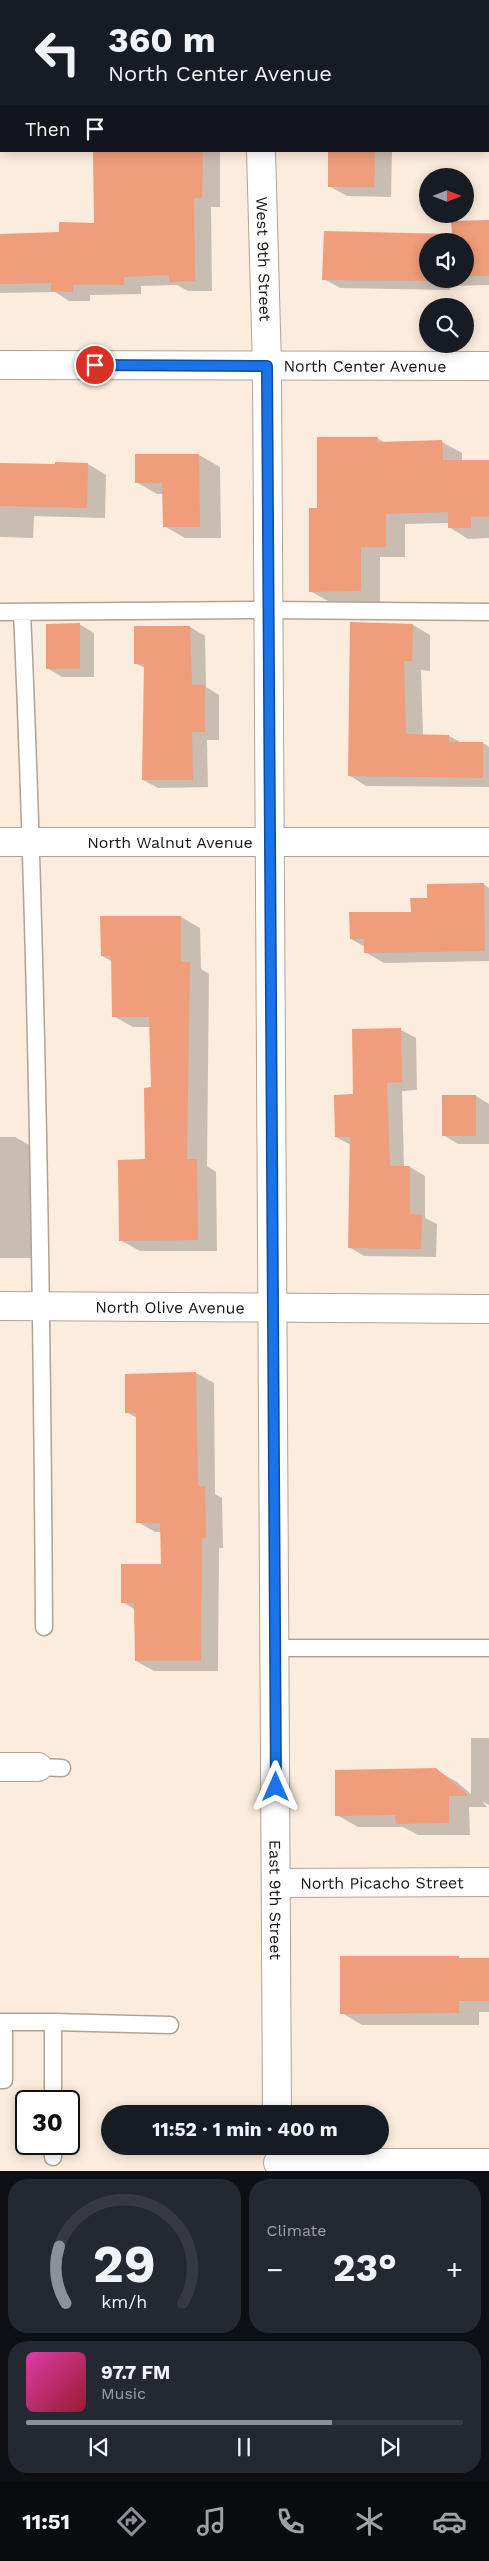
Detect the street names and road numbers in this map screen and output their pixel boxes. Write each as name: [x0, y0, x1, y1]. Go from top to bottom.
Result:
street label: West 9th Street: [252, 196, 275, 322]
street label: North Center Avenue: [283, 357, 447, 376]
street label: North Walnut Avenue: [87, 833, 253, 852]
street label: North Olive Avenue: [95, 1298, 245, 1318]
street label: East 9th Street: [265, 1840, 285, 1960]
street label: North Picacho Street: [300, 1873, 464, 1893]

